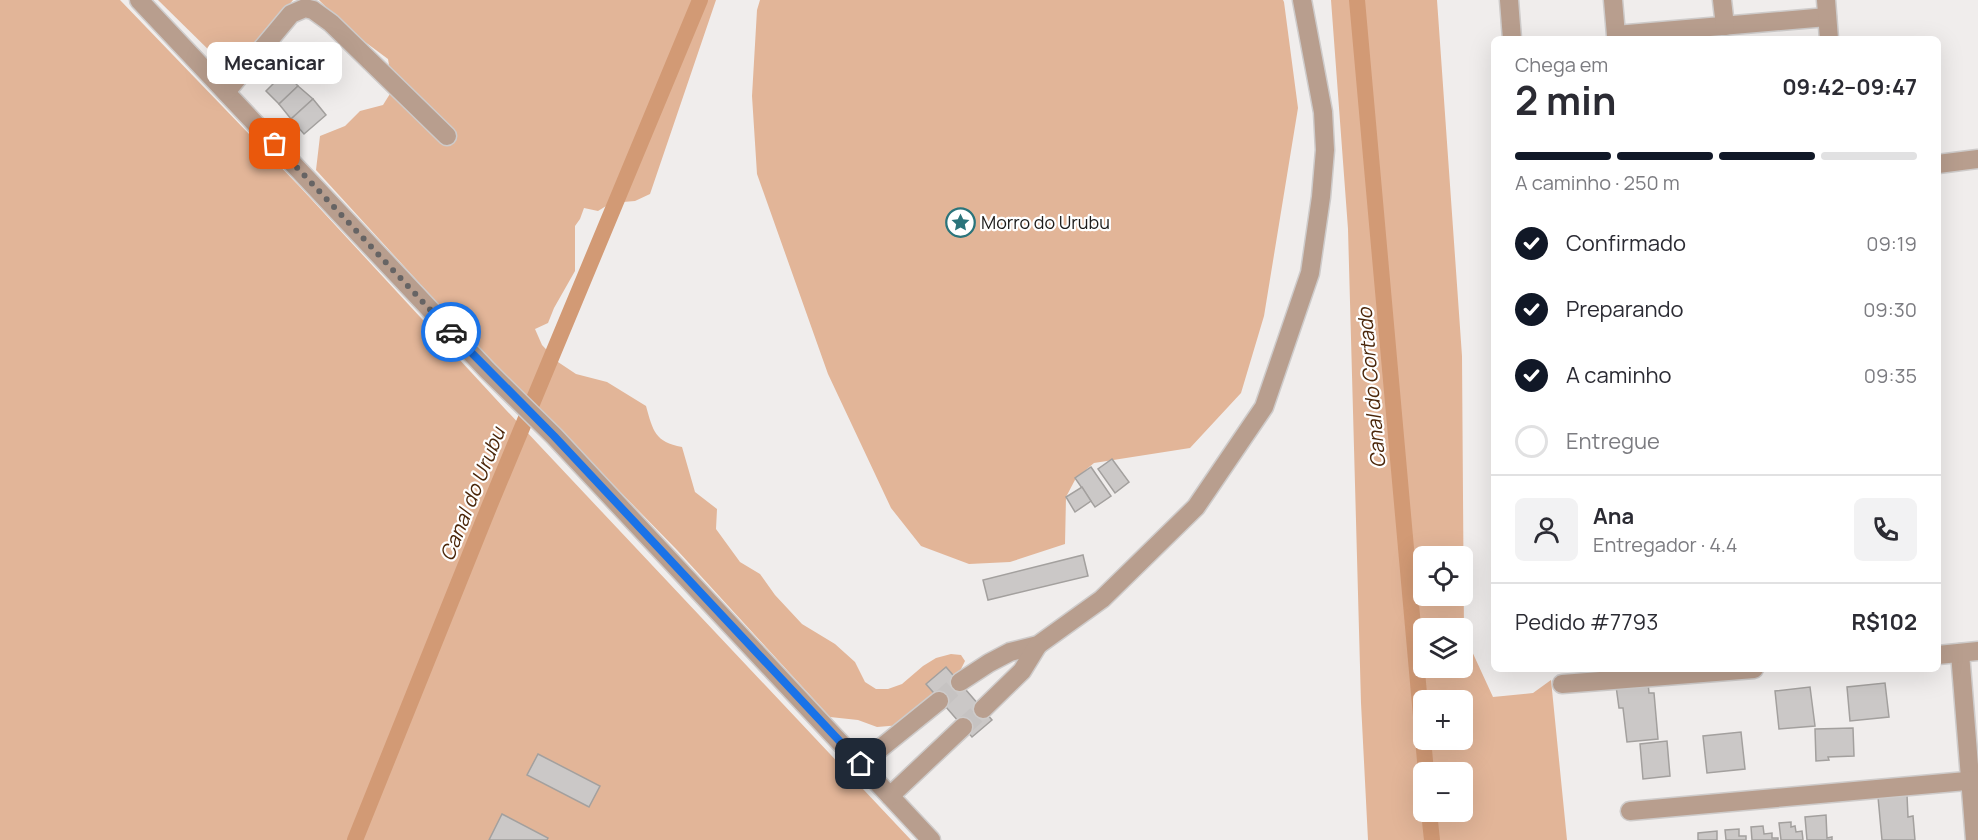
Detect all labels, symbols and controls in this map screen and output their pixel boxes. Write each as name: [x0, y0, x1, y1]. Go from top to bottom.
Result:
callout: Mecanicar: [208, 42, 342, 84]
text: Mecanicar: [224, 49, 325, 76]
text: Chega em: [1515, 51, 1608, 78]
text: 09:42–09:47: [1782, 72, 1917, 102]
text: 2 min: [1515, 73, 1616, 127]
pin: [249, 118, 300, 169]
icon: bag: [258, 127, 291, 160]
text: A caminho · 250 m: [1515, 169, 1680, 196]
place icon: Morro do Urubu: [944, 206, 976, 238]
place label: Morro do Urubu: [981, 210, 1110, 234]
icon: check: [1515, 227, 1548, 260]
text: Confirmado: [1566, 228, 1686, 258]
text: 09:19: [1866, 230, 1917, 257]
icon: check: [1515, 293, 1548, 326]
text: Preparando: [1566, 294, 1684, 324]
text: 09:30: [1863, 296, 1917, 323]
courier: [421, 302, 481, 362]
water label: Canal do Cortado: [1350, 306, 1391, 469]
icon: car: [435, 316, 468, 349]
icon: check: [1515, 359, 1548, 392]
text: A caminho: [1566, 360, 1672, 390]
text: 09:35: [1864, 362, 1917, 389]
water label: Canal do Urubu: [433, 421, 512, 565]
text: Entregue: [1566, 426, 1660, 456]
button: person: [1515, 498, 1578, 561]
button: phone: [1854, 498, 1917, 561]
text: Ana: [1593, 501, 1634, 531]
text: Entregador · 4.4: [1593, 531, 1738, 558]
map controls: [1413, 546, 1473, 822]
button: locate: [1413, 546, 1473, 606]
text: Pedido #7793: [1515, 607, 1658, 637]
text: R$102: [1851, 607, 1917, 637]
button: layers: [1413, 618, 1473, 678]
button: +: [1413, 690, 1473, 750]
pin: [835, 738, 886, 789]
icon: home: [844, 747, 877, 780]
button: −: [1413, 762, 1473, 822]

